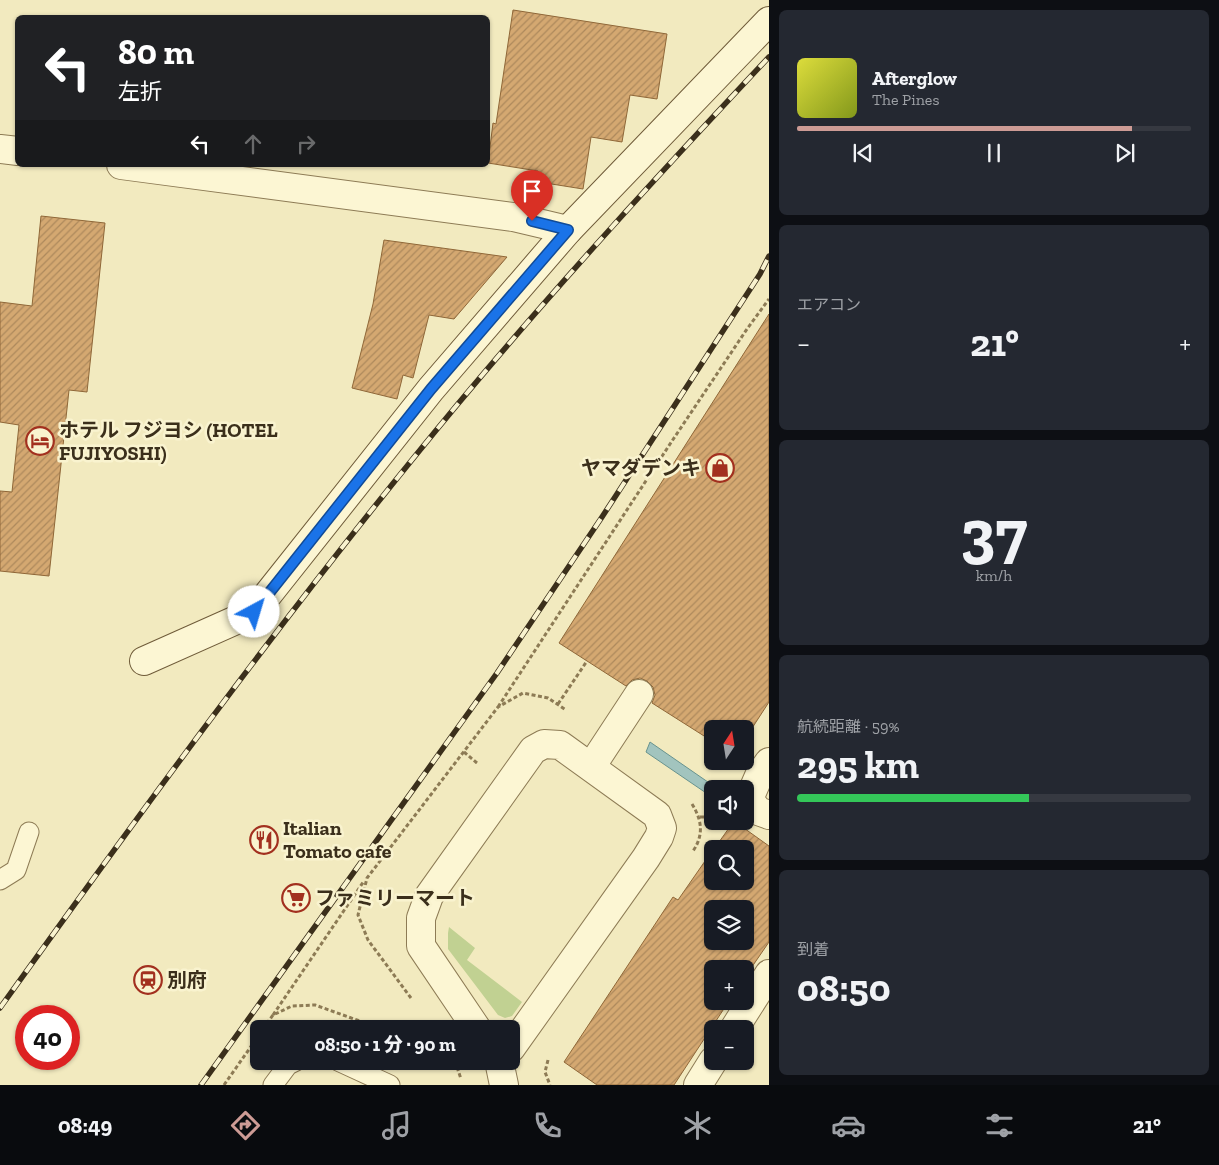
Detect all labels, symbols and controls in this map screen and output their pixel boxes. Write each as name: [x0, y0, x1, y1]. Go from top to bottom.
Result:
text: 80 m: [118, 31, 194, 73]
icon: left: [35, 35, 100, 100]
text: Afterglow: [872, 67, 957, 90]
text: 左折: [118, 78, 162, 105]
text: The Pines: [872, 90, 939, 109]
icon: left: [186, 130, 214, 158]
icon: ahead: [239, 130, 267, 158]
icon: right: [292, 130, 320, 158]
icon: previous: [849, 139, 877, 167]
icon: pause: [980, 139, 1008, 167]
icon: next: [1111, 139, 1139, 167]
pin: [511, 170, 553, 221]
icon: arrive: [518, 177, 546, 205]
text: エアコン: [797, 295, 861, 314]
text: 21°: [970, 320, 1019, 366]
text: −: [797, 327, 810, 360]
text: +: [1179, 327, 1191, 360]
place label: ホテル フジヨシ (HOTEL FUJIYOSHI): [59, 418, 278, 465]
hotel icon: ホテル フジヨシ (HOTEL FUJIYOSHI): [25, 426, 55, 456]
shop icon: ヤマダデンキ: [705, 453, 735, 483]
place label: ヤマダデンキ: [581, 456, 701, 480]
text: 37: [961, 494, 1027, 572]
text: km/h: [976, 566, 1012, 585]
position arrow: [227, 585, 279, 637]
text: 航続距離 · 59%: [797, 717, 899, 736]
north arrow: [704, 720, 754, 770]
map controls: [704, 720, 754, 1070]
text: 295 km: [797, 742, 919, 788]
button: sound: [704, 780, 754, 830]
place label: Italian Tomato cafe: [283, 816, 392, 863]
restaurant icon: Italian Tomato cafe: [249, 825, 279, 855]
button: search: [704, 840, 754, 890]
supermarket icon: ファミリーマート: [281, 883, 311, 913]
place label: ファミリーマート: [315, 886, 475, 910]
button: layers: [704, 900, 754, 950]
text: 到着: [797, 940, 829, 959]
button: +: [704, 960, 754, 1010]
station icon: 別府: [133, 965, 163, 995]
text: 08:50: [797, 965, 891, 1011]
place label: 別府: [167, 968, 207, 992]
speed limit sign: 40: [15, 1005, 80, 1070]
button: −: [704, 1020, 754, 1070]
text: 08:50 · 1 分 · 90 m: [314, 1033, 456, 1056]
icon: directions: [228, 1108, 263, 1143]
icon: music: [379, 1108, 414, 1143]
icon: phone: [530, 1108, 565, 1143]
icon: climate: [680, 1108, 715, 1143]
icon: car: [831, 1108, 866, 1143]
icon: filters: [982, 1108, 1017, 1143]
text: 08:49: [58, 1112, 112, 1139]
text: 21°: [1133, 1112, 1161, 1139]

